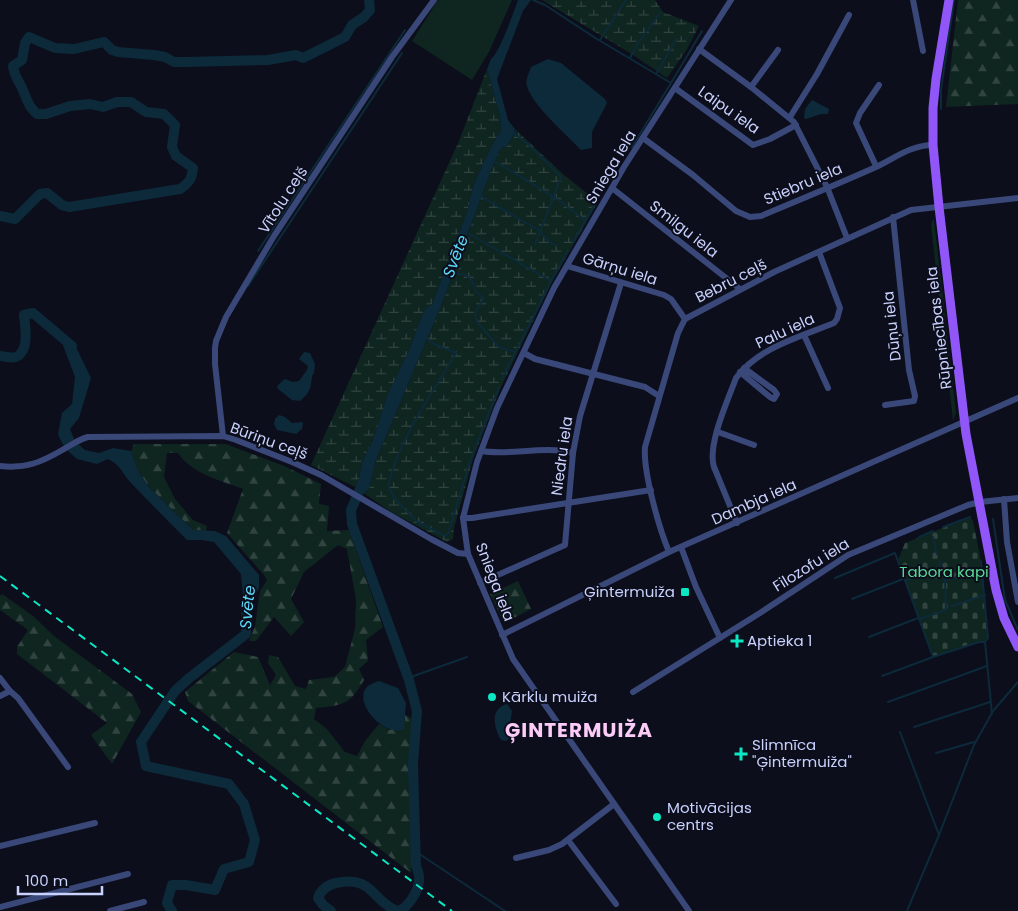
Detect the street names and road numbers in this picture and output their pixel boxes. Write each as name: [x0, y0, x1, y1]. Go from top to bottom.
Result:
street label: Laipu iela: [694, 81, 764, 139]
street label: Sniega iela: [580, 126, 641, 208]
street label: Stiebru iela: [760, 158, 845, 210]
street label: Vītolu ceļš: [253, 162, 312, 237]
street label: Smilgu iela: [645, 195, 723, 262]
street label: Gārņu iela: [580, 247, 660, 290]
street label: Bebru ceļš: [691, 253, 770, 308]
street label: Rūpniecības iela: [921, 266, 956, 390]
street label: Dūņu iela: [877, 290, 906, 362]
street label: Palu iela: [752, 308, 818, 353]
street label: Niedru iela: [546, 415, 577, 497]
street label: Būriņu ceļš: [227, 417, 311, 464]
street label: Dambja iela: [708, 473, 800, 530]
street label: Filozofu iela: [769, 533, 853, 596]
street label: Sniega iela: [471, 540, 520, 624]

